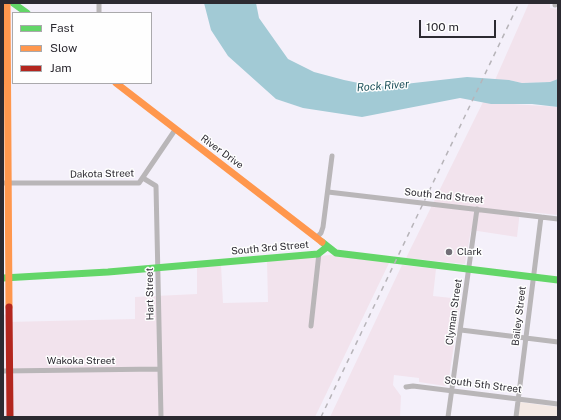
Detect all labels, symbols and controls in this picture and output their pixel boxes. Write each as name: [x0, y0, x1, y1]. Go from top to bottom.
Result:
legend: [12, 12, 152, 84]
scale bar: [421, 12, 498, 38]
text: 100 m: [426, 20, 459, 34]
text: Fast: [50, 21, 74, 35]
text: Slow: [50, 41, 77, 55]
text: Jam: [50, 61, 72, 75]
water label: Rock River: [356, 78, 410, 94]
street label: River Drive: [198, 132, 246, 172]
street label: Dakota Street: [70, 167, 134, 181]
street label: South 2nd Street: [404, 186, 484, 206]
street label: South 3rd Street: [231, 239, 309, 257]
place label: Clark: [457, 246, 482, 258]
marker: Clark: [444, 247, 454, 257]
street label: Hart Street: [144, 268, 156, 320]
street label: Clyman Street: [443, 278, 465, 346]
street label: Bailey Street: [509, 285, 529, 347]
street label: Wakoka Street: [47, 355, 115, 367]
street label: South 5th Street: [444, 374, 522, 396]

